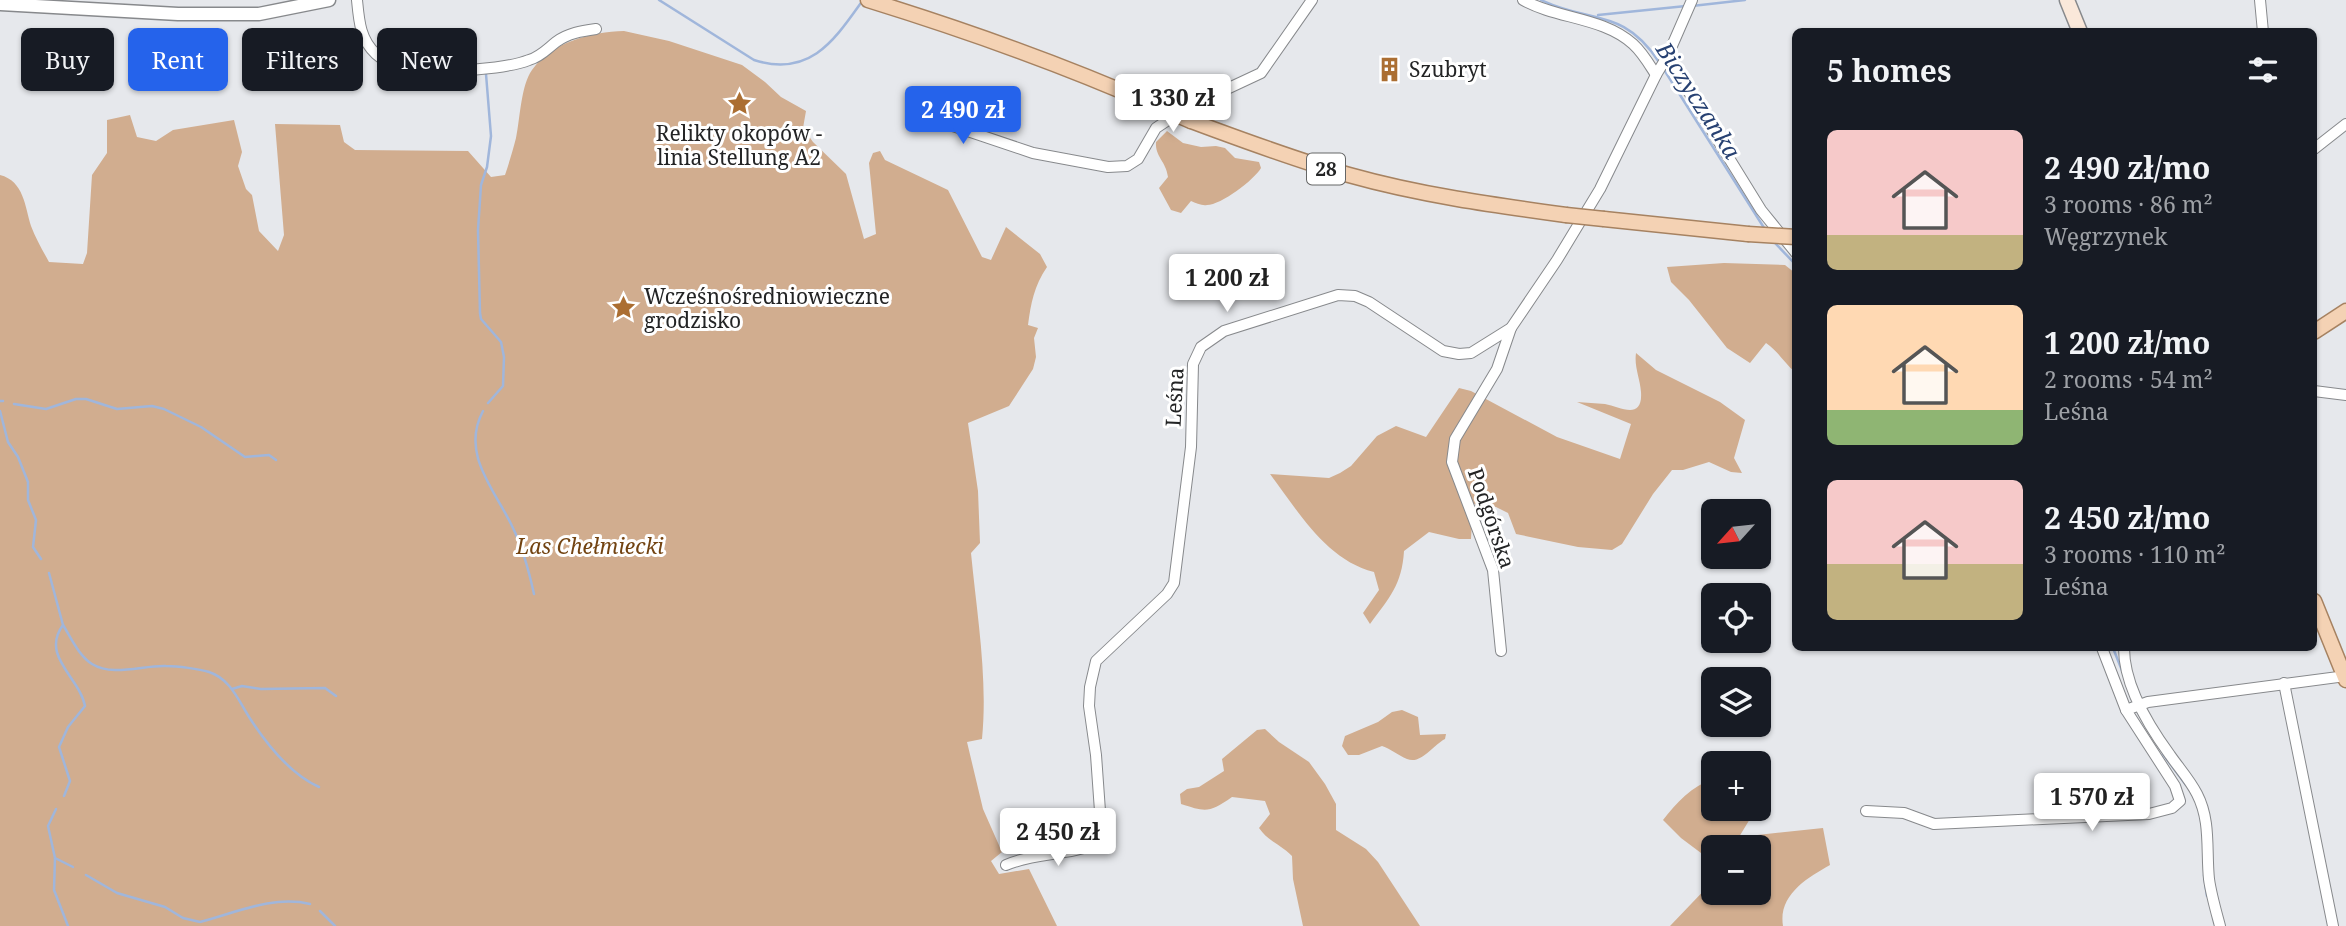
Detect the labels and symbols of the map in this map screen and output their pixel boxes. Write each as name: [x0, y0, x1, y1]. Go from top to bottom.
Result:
water label: Biczyczanka: [1649, 34, 1749, 165]
building icon: Szubryt: [1375, 55, 1403, 83]
place label: Szubryt: [1409, 55, 1487, 83]
pin: 1 330 zł: [1101, 74, 1245, 134]
pin: 2 490 zł: [891, 86, 1035, 146]
place icon: Relikty okopów - linia Stellung A2: [725, 90, 753, 118]
place label: Relikty okopów - linia Stellung A2: [656, 119, 822, 171]
road number: 28: [1307, 154, 1345, 184]
pin: 1 200 zł: [1155, 254, 1299, 314]
place label: Wcześnośredniowieczne grodzisko: [644, 282, 890, 334]
place icon: Wcześnośredniowieczne grodzisko: [610, 294, 638, 322]
street label: Leśna: [1158, 367, 1190, 427]
street label: Podgórska: [1462, 464, 1522, 572]
north arrow: [1701, 499, 1771, 569]
park label: Las Chełmiecki: [515, 532, 664, 560]
pin: 1 570 zł: [2020, 774, 2164, 833]
pin: 2 450 zł: [986, 808, 1130, 868]

